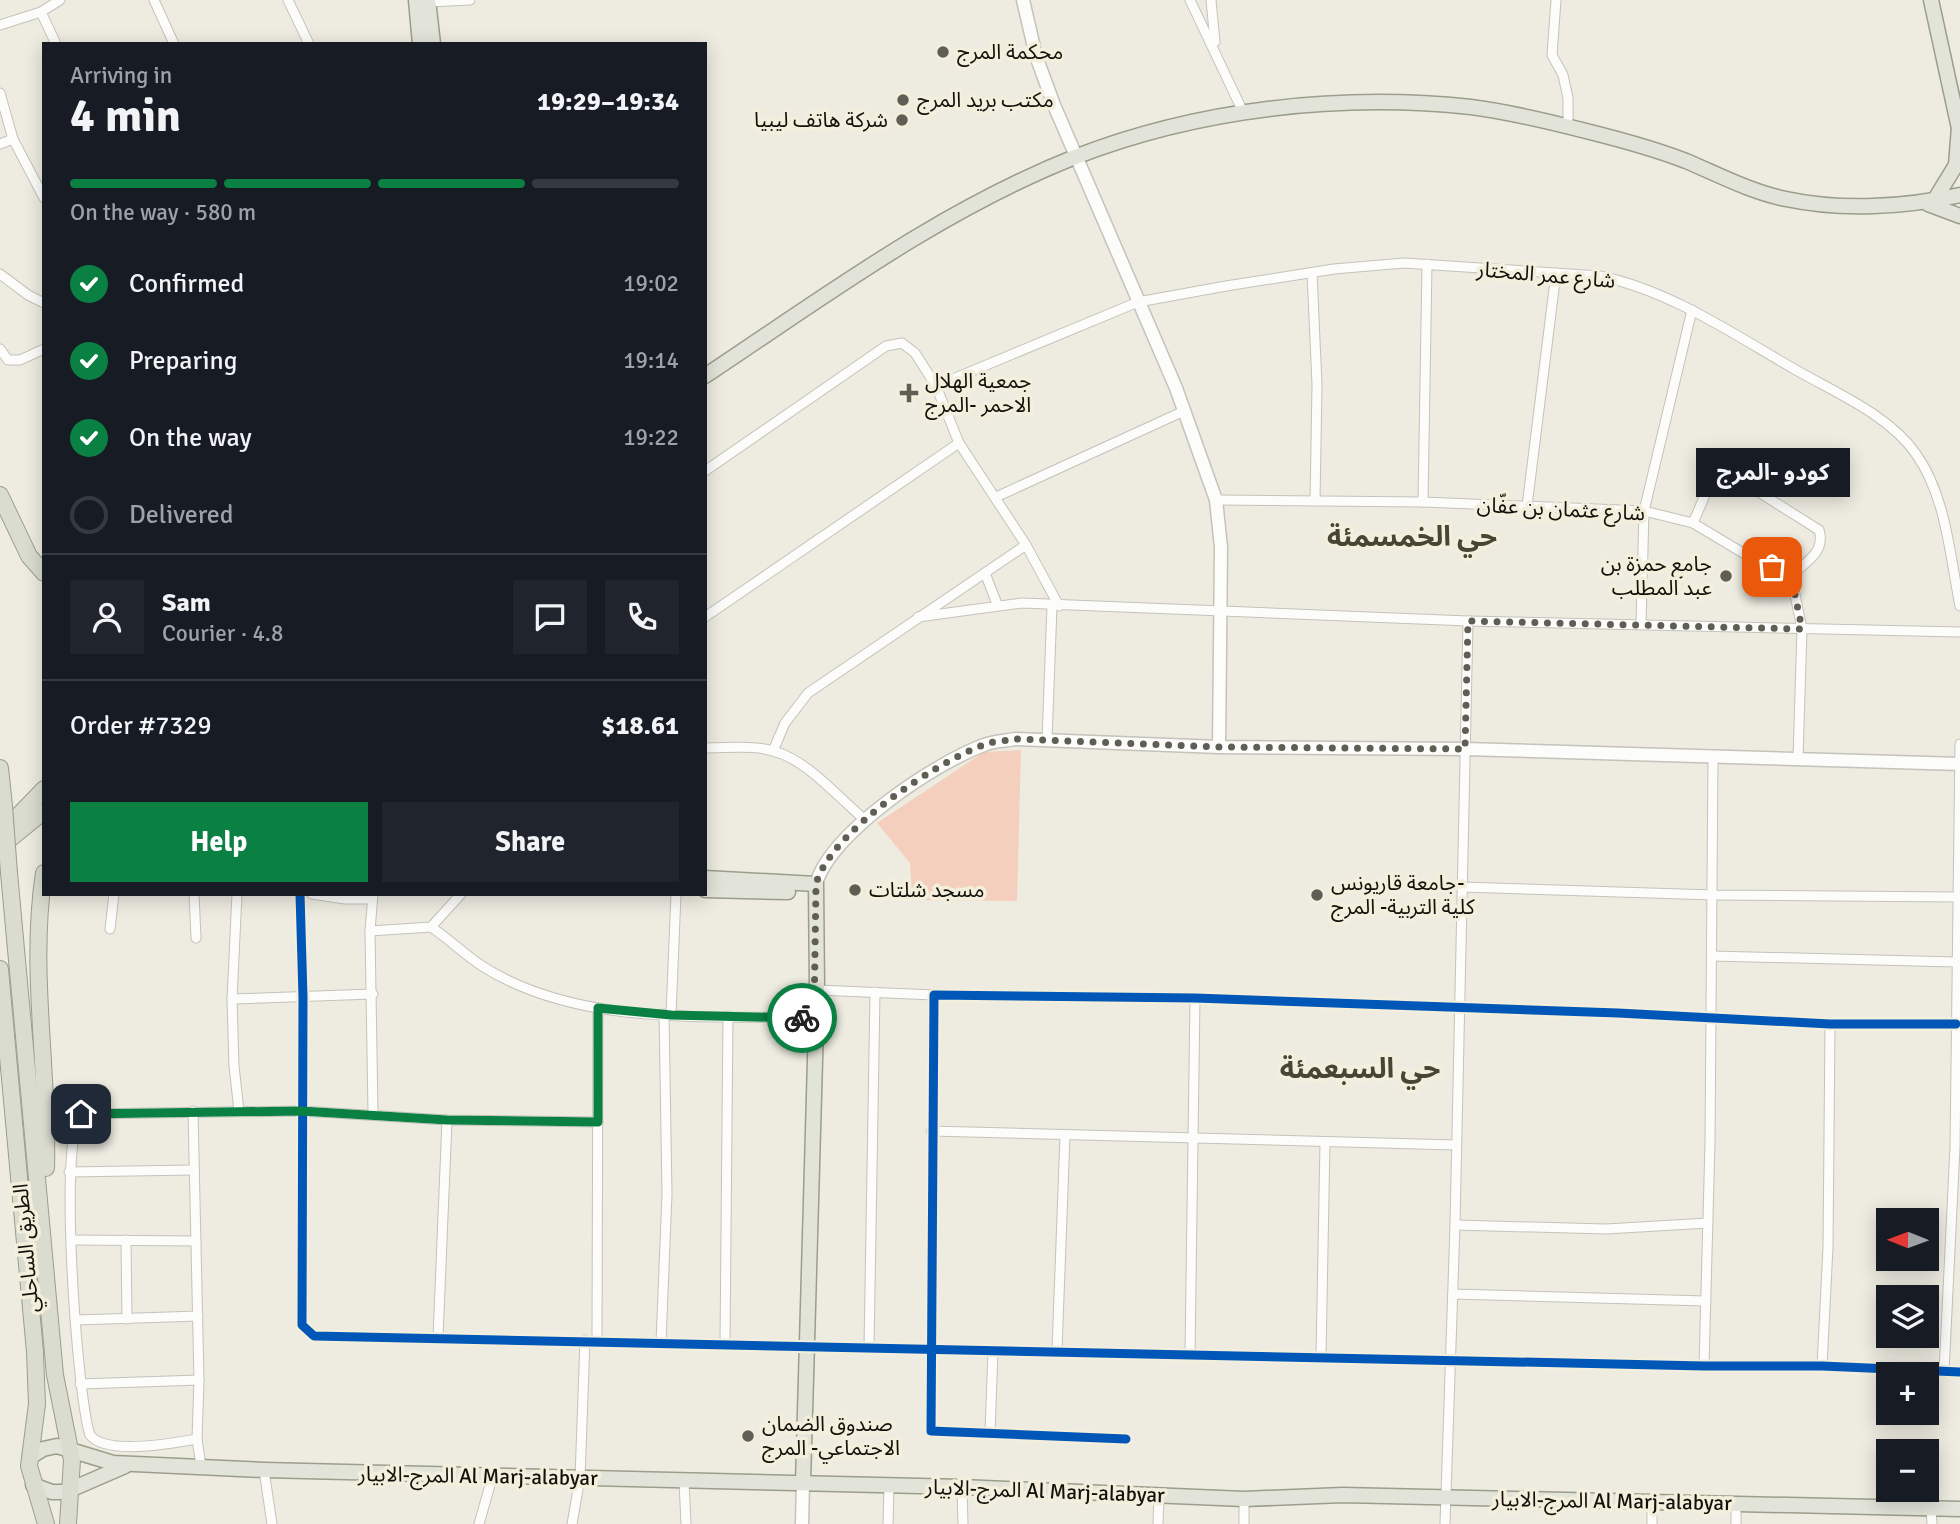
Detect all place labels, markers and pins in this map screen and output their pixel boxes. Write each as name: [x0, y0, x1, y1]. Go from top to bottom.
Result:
place label: محكمة المرج: [957, 39, 1063, 67]
marker: محكمة المرج: [935, 44, 951, 60]
place label: مكتب بريد المرج: [917, 87, 1054, 115]
marker: مكتب بريد المرج: [895, 92, 911, 108]
place label: شركة هاتف ليبيا: [754, 107, 888, 133]
marker: شركة هاتف ليبيا: [894, 112, 910, 128]
place label: جمعية الهلال الاحمر -المرج: [925, 368, 1031, 420]
marker: جمعية الهلال الاحمر -المرج: [899, 383, 919, 403]
callout: كودو -المرج: [1695, 448, 1849, 497]
pin: [1742, 537, 1802, 597]
place label: جامع حمزة بن عبد المطلب: [1601, 551, 1712, 601]
marker: جامع حمزة بن عبد المطلب: [1718, 568, 1734, 584]
place label: جامعة قاريونس- كلية التربية- المرج: [1331, 870, 1475, 922]
place label: مسجد شلتات: [869, 877, 985, 903]
marker: مسجد شلتات: [847, 882, 863, 898]
marker: جامعة قاريونس- كلية التربية- المرج: [1309, 887, 1325, 903]
pin: [51, 1084, 111, 1144]
place label: صندوق الضمان الاجتماعي- المرج: [762, 1411, 900, 1464]
marker: صندوق الضمان الاجتماعي- المرج: [740, 1428, 756, 1444]

